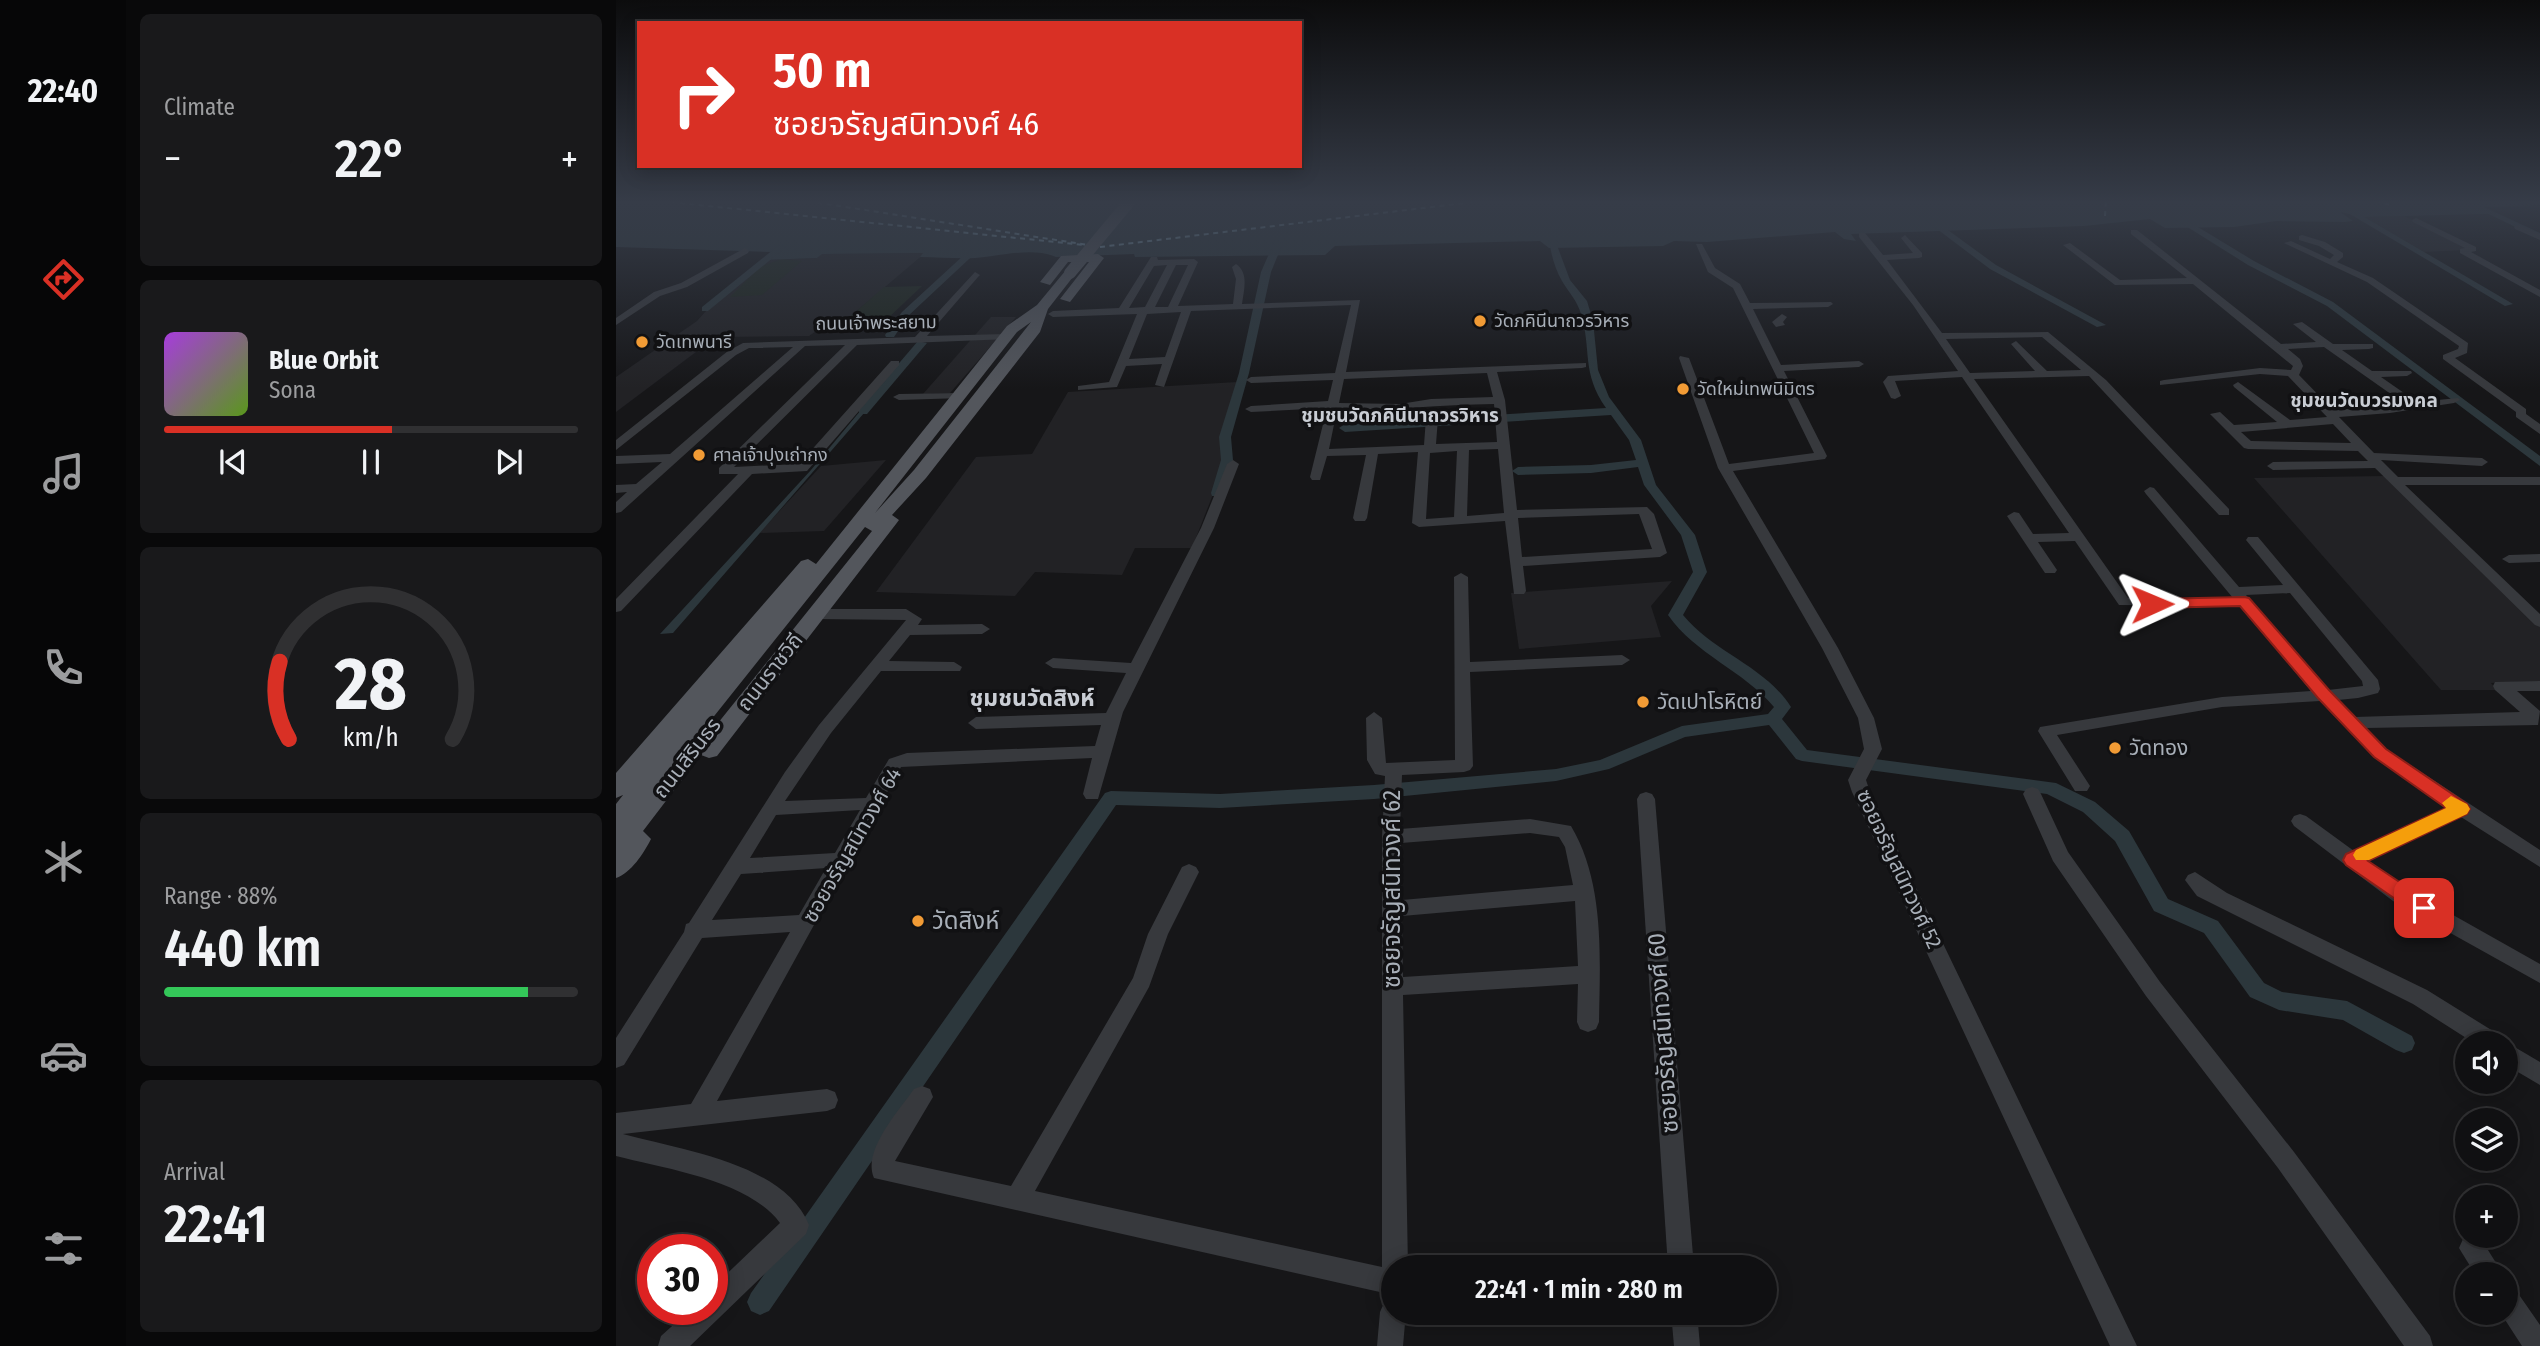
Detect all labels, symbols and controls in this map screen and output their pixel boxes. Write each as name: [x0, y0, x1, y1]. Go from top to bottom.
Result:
text: 50 m: [773, 41, 871, 100]
icon: right: [658, 49, 749, 140]
text: 22:40: [28, 72, 98, 110]
text: Climate: [164, 93, 235, 121]
text: ซอยจรัญสนิทวงศ์ 46: [773, 105, 1039, 143]
text: 22°: [335, 128, 407, 191]
text: −: [164, 136, 181, 182]
text: +: [561, 136, 578, 182]
icon: directions: [39, 255, 88, 304]
place label: วัดภคินีนาถวรวิหาร: [1494, 310, 1629, 332]
street label: ถนนเจ้าพระสยาม: [815, 311, 937, 335]
marker: วัดภคินีนาถวรวิหาร: [1472, 313, 1488, 329]
place label: วัดเทพนารี: [656, 331, 732, 353]
marker: วัดเทพนารี: [634, 334, 650, 350]
text: Blue Orbit: [269, 345, 379, 376]
text: Sona: [269, 376, 316, 404]
place label: วัดใหม่เทพนิมิตร: [1697, 378, 1815, 400]
marker: วัดใหม่เทพนิมิตร: [1675, 381, 1691, 397]
district label: ชุมชนวัดบวรมงคล: [2290, 389, 2438, 412]
district label: ชุมชนวัดภคินีนาถวรวิหาร: [1301, 404, 1499, 427]
icon: previous: [214, 443, 252, 481]
icon: pause: [352, 443, 390, 481]
icon: next: [490, 443, 528, 481]
place label: ศาลเจ้าปุงเถ่ากง: [713, 444, 828, 466]
marker: ศาลเจ้าปุงเถ่ากง: [691, 447, 707, 463]
icon: music: [39, 449, 88, 498]
position arrow: [2115, 567, 2189, 641]
street label: ถนนราชวิถี: [732, 628, 808, 716]
text: 28: [334, 641, 407, 728]
icon: phone: [39, 643, 88, 692]
district label: ชุมชนวัดสิงห์: [970, 684, 1094, 712]
place label: วัดเปาโรหิตย์: [1657, 689, 1762, 715]
marker: วัดเปาโรหิตย์: [1635, 694, 1651, 710]
street label: ถนนสิรินธร: [647, 712, 727, 804]
text: km/h: [343, 723, 399, 753]
place label: วัดทอง: [2129, 735, 2188, 761]
marker: วัดทอง: [2107, 740, 2123, 756]
street label: ซอยจรัญสนิทวงศ์ 64: [797, 763, 907, 927]
street label: ซอยจรัญสนิทวงศ์ 52: [1851, 785, 1947, 953]
street label: ซอยจรัญสนิทวงศ์ 62: [1378, 790, 1406, 988]
icon: climate: [39, 837, 88, 886]
pin: [2394, 878, 2454, 938]
text: Range · 88%: [164, 882, 277, 910]
icon: arrive: [2405, 889, 2443, 927]
place label: วัดสิงห์: [932, 907, 1000, 935]
marker: วัดสิงห์: [910, 913, 926, 929]
text: 440 km: [164, 917, 322, 980]
street label: ซอยจรัญสนิทวงศ์ 60: [1642, 932, 1684, 1134]
icon: car: [39, 1031, 88, 1080]
map controls: [2455, 1031, 2518, 1325]
button: sound: [2455, 1031, 2518, 1094]
button: layers: [2455, 1108, 2518, 1171]
text: Arrival: [164, 1158, 225, 1186]
button: +: [2455, 1185, 2518, 1248]
text: 22:41: [164, 1193, 268, 1256]
icon: filters: [39, 1224, 88, 1273]
speed limit sign: 30: [637, 1234, 728, 1325]
button: −: [2455, 1262, 2518, 1325]
text: 22:41 · 1 min · 280 m: [1475, 1274, 1683, 1305]

